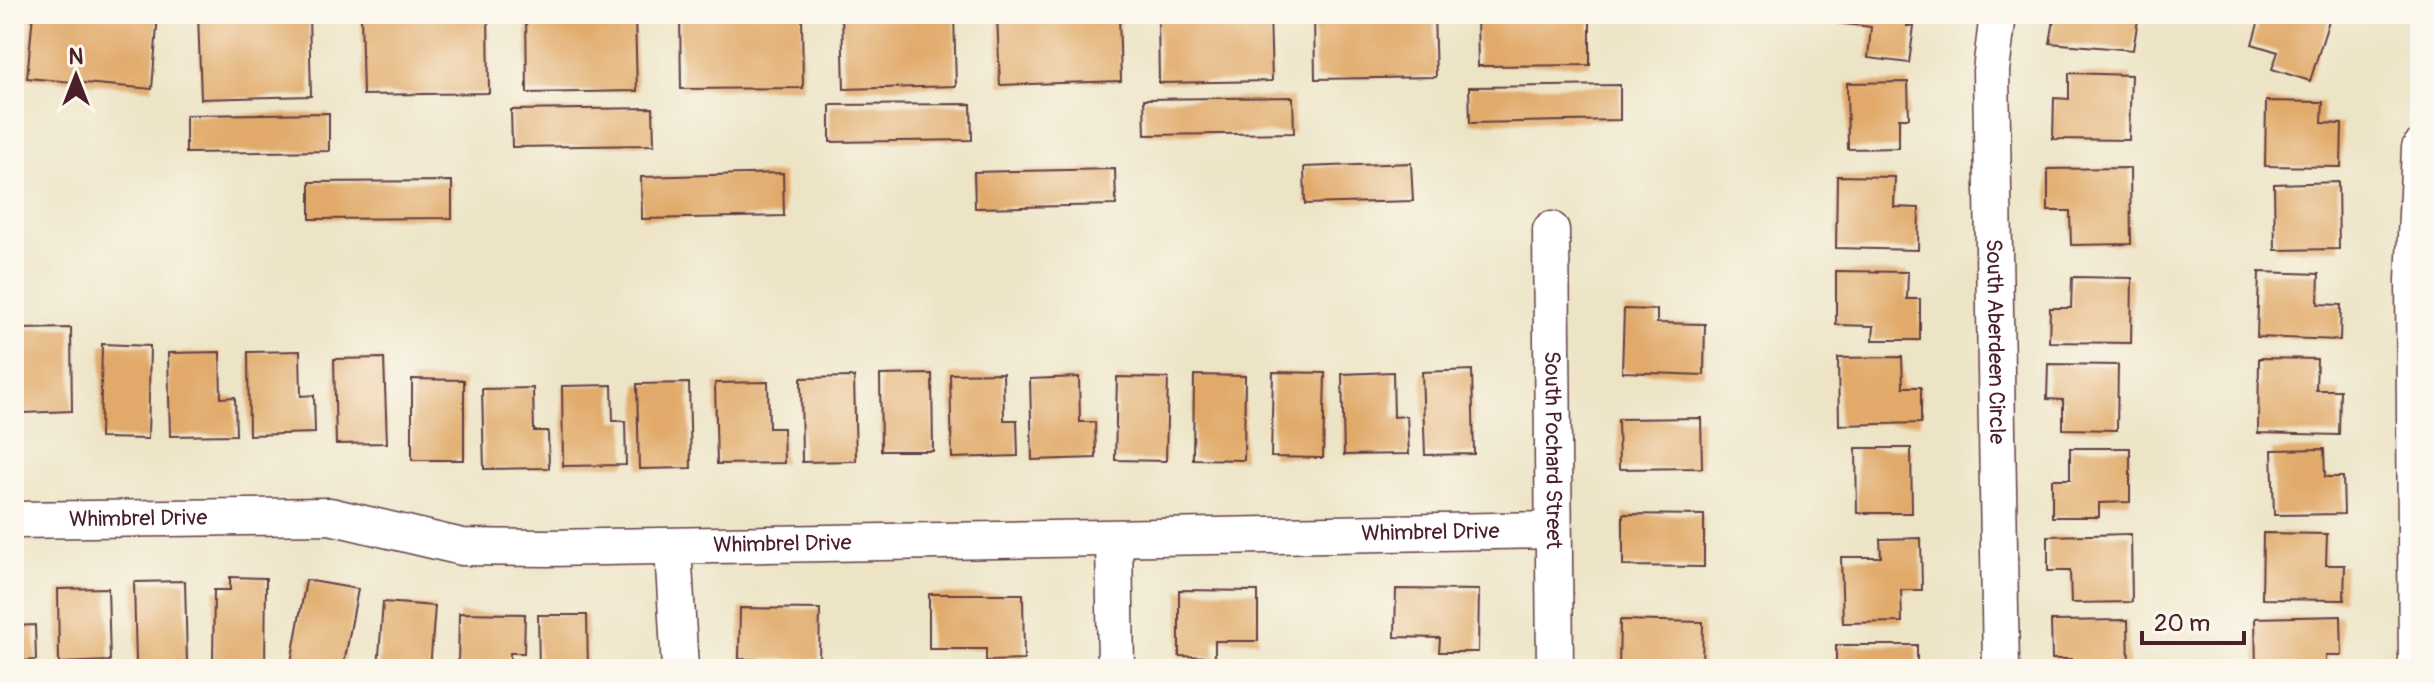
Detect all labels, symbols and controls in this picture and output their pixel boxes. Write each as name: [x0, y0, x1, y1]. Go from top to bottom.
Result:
north arrow: [36, 36, 116, 116]
text: N: [69, 43, 84, 71]
street label: South Aberdeen Circle: [1980, 239, 2011, 445]
street label: South Pochard Street: [1538, 351, 1568, 549]
street label: Whimbrel Drive: [69, 504, 208, 533]
street label: Whimbrel Drive: [1361, 517, 1500, 547]
street label: Whimbrel Drive: [713, 529, 852, 559]
scale bar: [2142, 595, 2244, 645]
text: 20 m: [2154, 609, 2210, 638]

